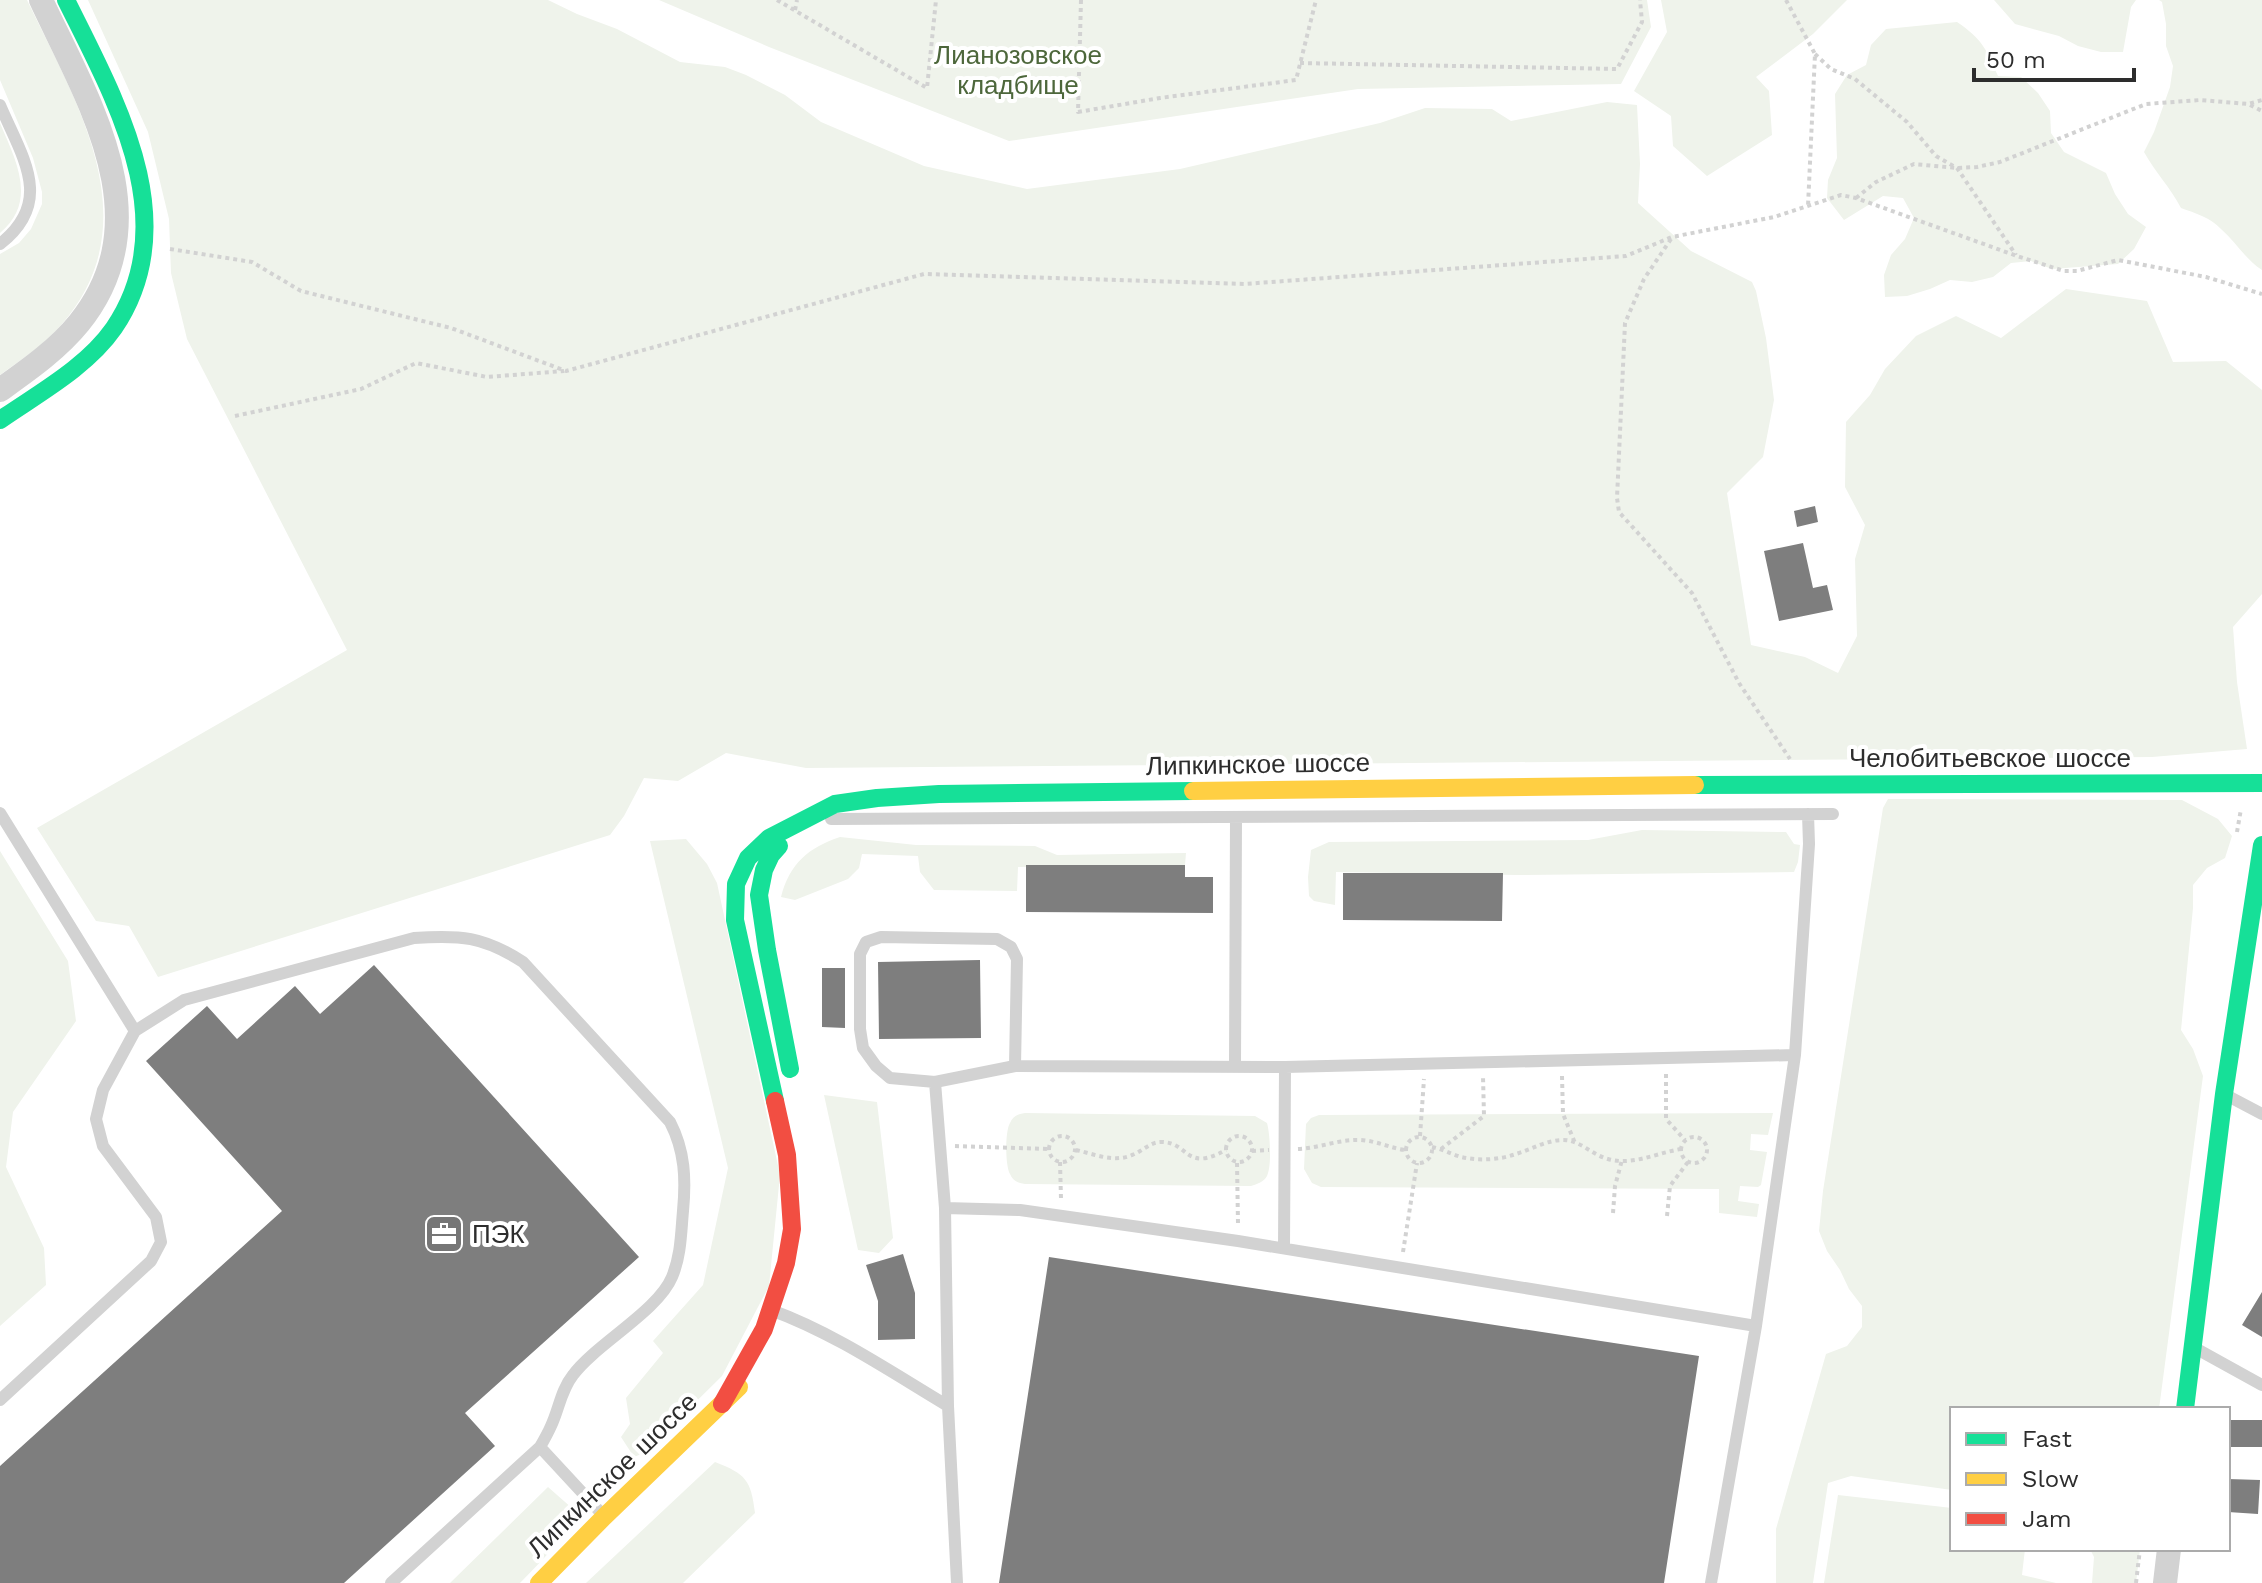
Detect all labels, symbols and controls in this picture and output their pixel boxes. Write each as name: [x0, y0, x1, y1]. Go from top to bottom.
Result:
scale bar: [1974, 32, 2134, 82]
park label: Лианозовское кладбище: [934, 40, 1102, 100]
text: 50 m: [1986, 46, 2046, 74]
street label: Челобитьевское шоссе: [1849, 743, 2131, 773]
street label: Липкинское шоссе: [1146, 747, 1370, 781]
office icon: ПЭК: [423, 1213, 465, 1255]
place label: ПЭК: [472, 1219, 525, 1249]
street label: Липкинское шоссе: [521, 1386, 703, 1564]
legend: [1950, 1407, 2230, 1551]
text: Fast: [2022, 1425, 2072, 1453]
text: Slow: [2022, 1465, 2079, 1493]
text: Jam: [2022, 1505, 2072, 1533]

